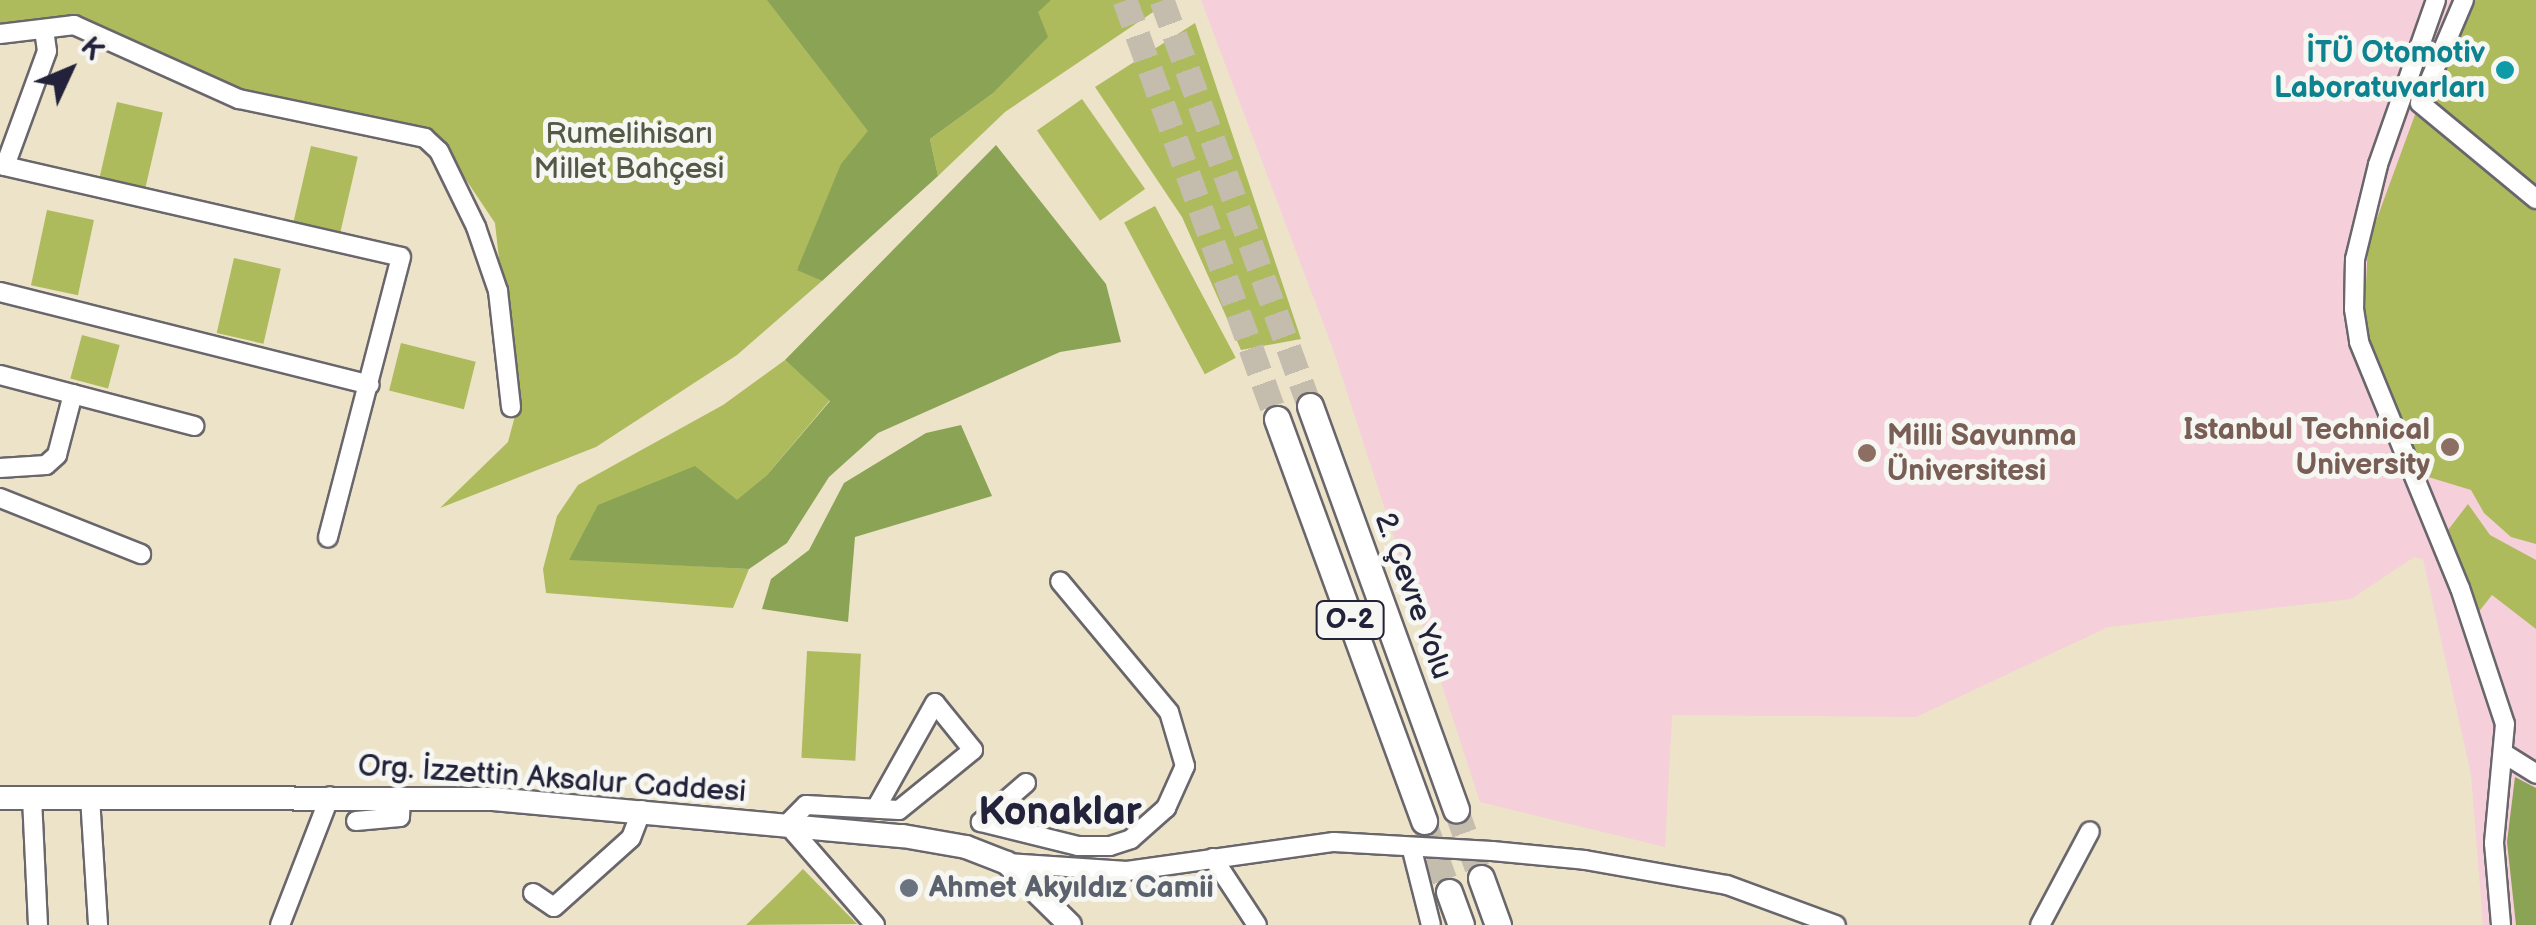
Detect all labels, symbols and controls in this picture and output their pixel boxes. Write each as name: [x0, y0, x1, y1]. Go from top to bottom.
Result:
north arrow: [20, 20, 120, 120]
text: K: [73, 30, 110, 67]
place label: İTÜ Otomotiv Laboratuvarları: [2274, 35, 2485, 106]
marker: İTÜ Otomotiv Laboratuvarları: [2494, 59, 2516, 81]
park label: Rumelihisarı Millet Bahçesi: [534, 116, 724, 186]
place label: Istanbul Technical University: [2183, 412, 2430, 482]
place label: Milli Savunma Üniversitesi: [1887, 418, 2077, 488]
marker: Istanbul Technical University: [2439, 436, 2461, 458]
marker: Milli Savunma Üniversitesi: [1856, 442, 1878, 464]
street label: 2. Çevre Yolu: [1366, 507, 1460, 685]
road number: O-2: [1315, 597, 1385, 643]
street label: Org. İzzettin Aksalur Caddesi: [357, 747, 747, 811]
district label: Konaklar: [978, 788, 1142, 836]
place label: Ahmet Akyıldız Camii: [929, 870, 1214, 906]
marker: Ahmet Akyıldız Camii: [898, 877, 920, 899]

